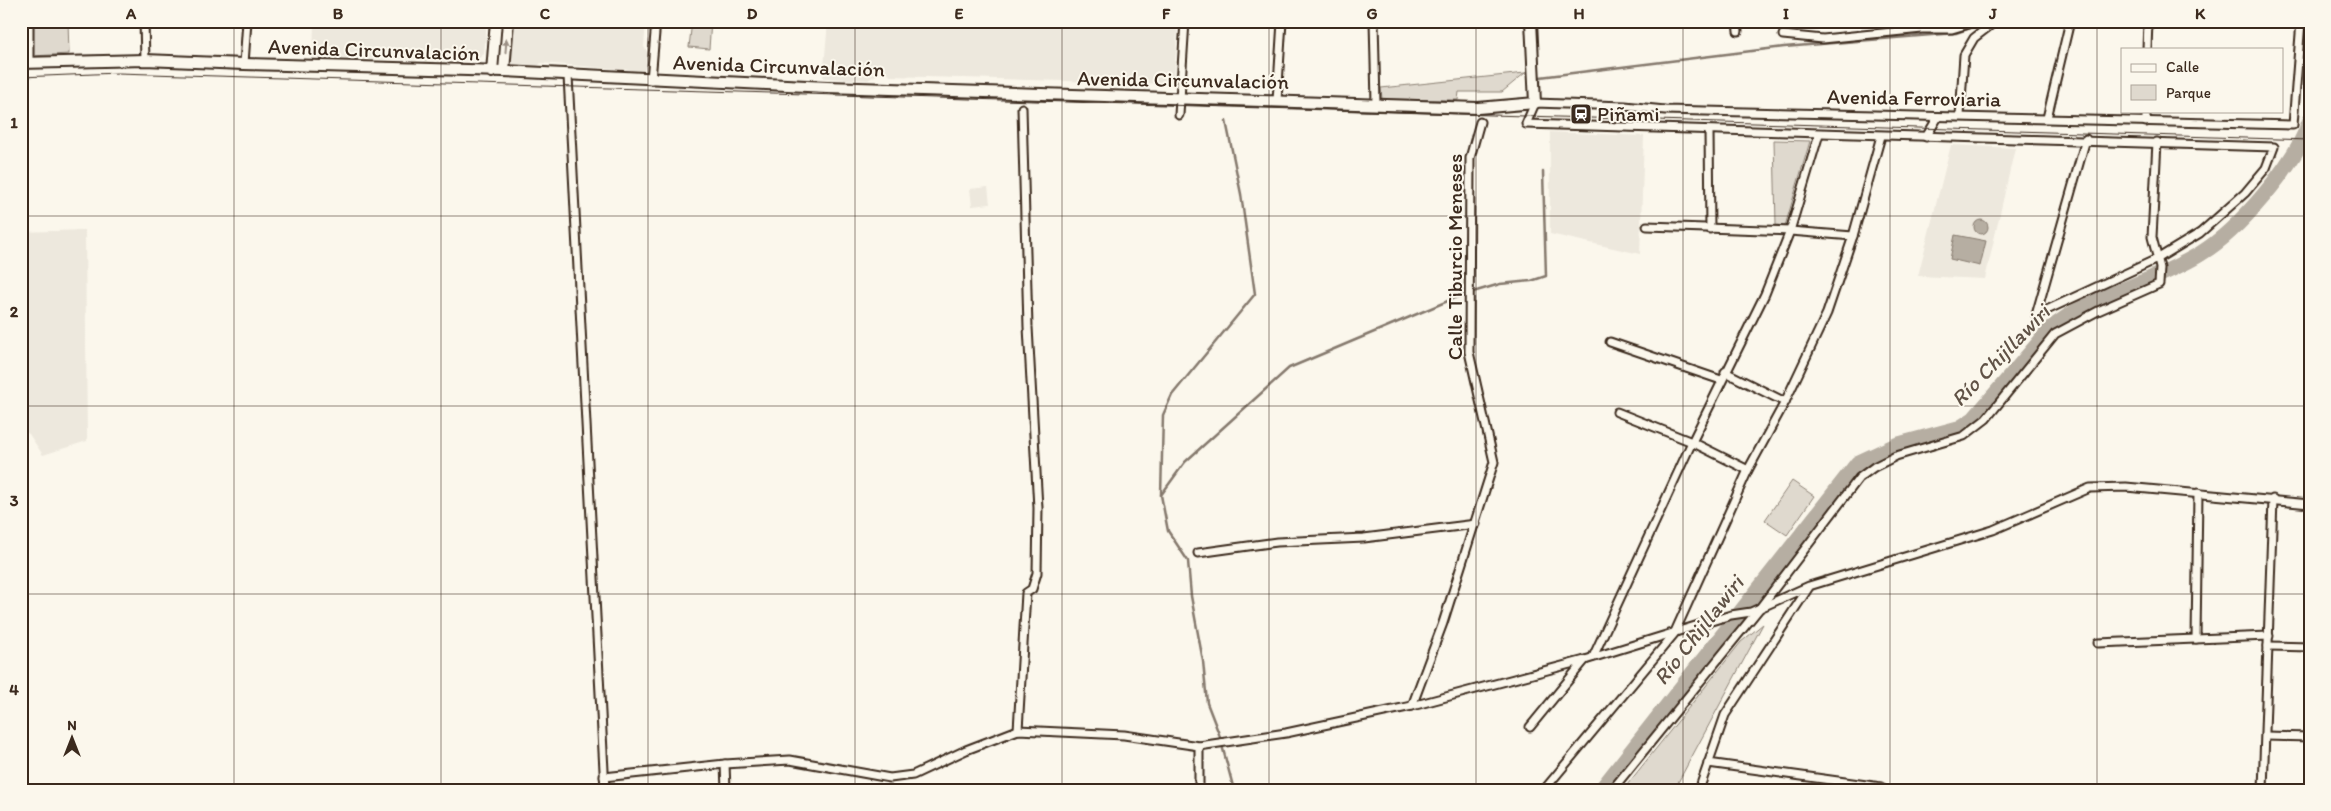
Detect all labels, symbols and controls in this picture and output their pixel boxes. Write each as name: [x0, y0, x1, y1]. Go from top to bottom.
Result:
text: A: [125, 4, 137, 23]
text: B: [333, 4, 344, 23]
text: C: [540, 4, 551, 23]
text: D: [747, 4, 758, 23]
text: E: [955, 4, 964, 23]
text: F: [1162, 4, 1171, 23]
text: G: [1366, 4, 1378, 23]
text: H: [1573, 4, 1585, 23]
text: I: [1783, 4, 1789, 23]
text: J: [1988, 4, 1997, 23]
text: K: [2195, 4, 2206, 23]
street label: Avenida Circunvalación: [268, 33, 481, 66]
one-way arrow: [502, 38, 510, 54]
legend: [2121, 48, 2284, 112]
street label: Avenida Circunvalación: [673, 49, 886, 82]
text: Calle: [2166, 58, 2199, 76]
street label: Avenida Circunvalación: [1077, 65, 1289, 94]
street label: Avenida Ferroviaria: [1827, 83, 2001, 112]
text: Parque: [2166, 84, 2211, 102]
place label: Piñami: [1597, 101, 1660, 126]
station icon: Piñami: [1569, 102, 1593, 126]
text: 1: [10, 113, 18, 132]
street label: Calle Tiburcio Meneses: [1442, 154, 1467, 360]
water label: Río Chijllawiri: [1945, 297, 2057, 412]
text: 2: [10, 302, 19, 321]
text: 3: [10, 491, 19, 510]
water label: Río Chijllawiri: [1647, 569, 1751, 690]
text: 4: [9, 680, 19, 699]
north arrow: [48, 714, 98, 764]
text: N: [67, 717, 77, 734]

